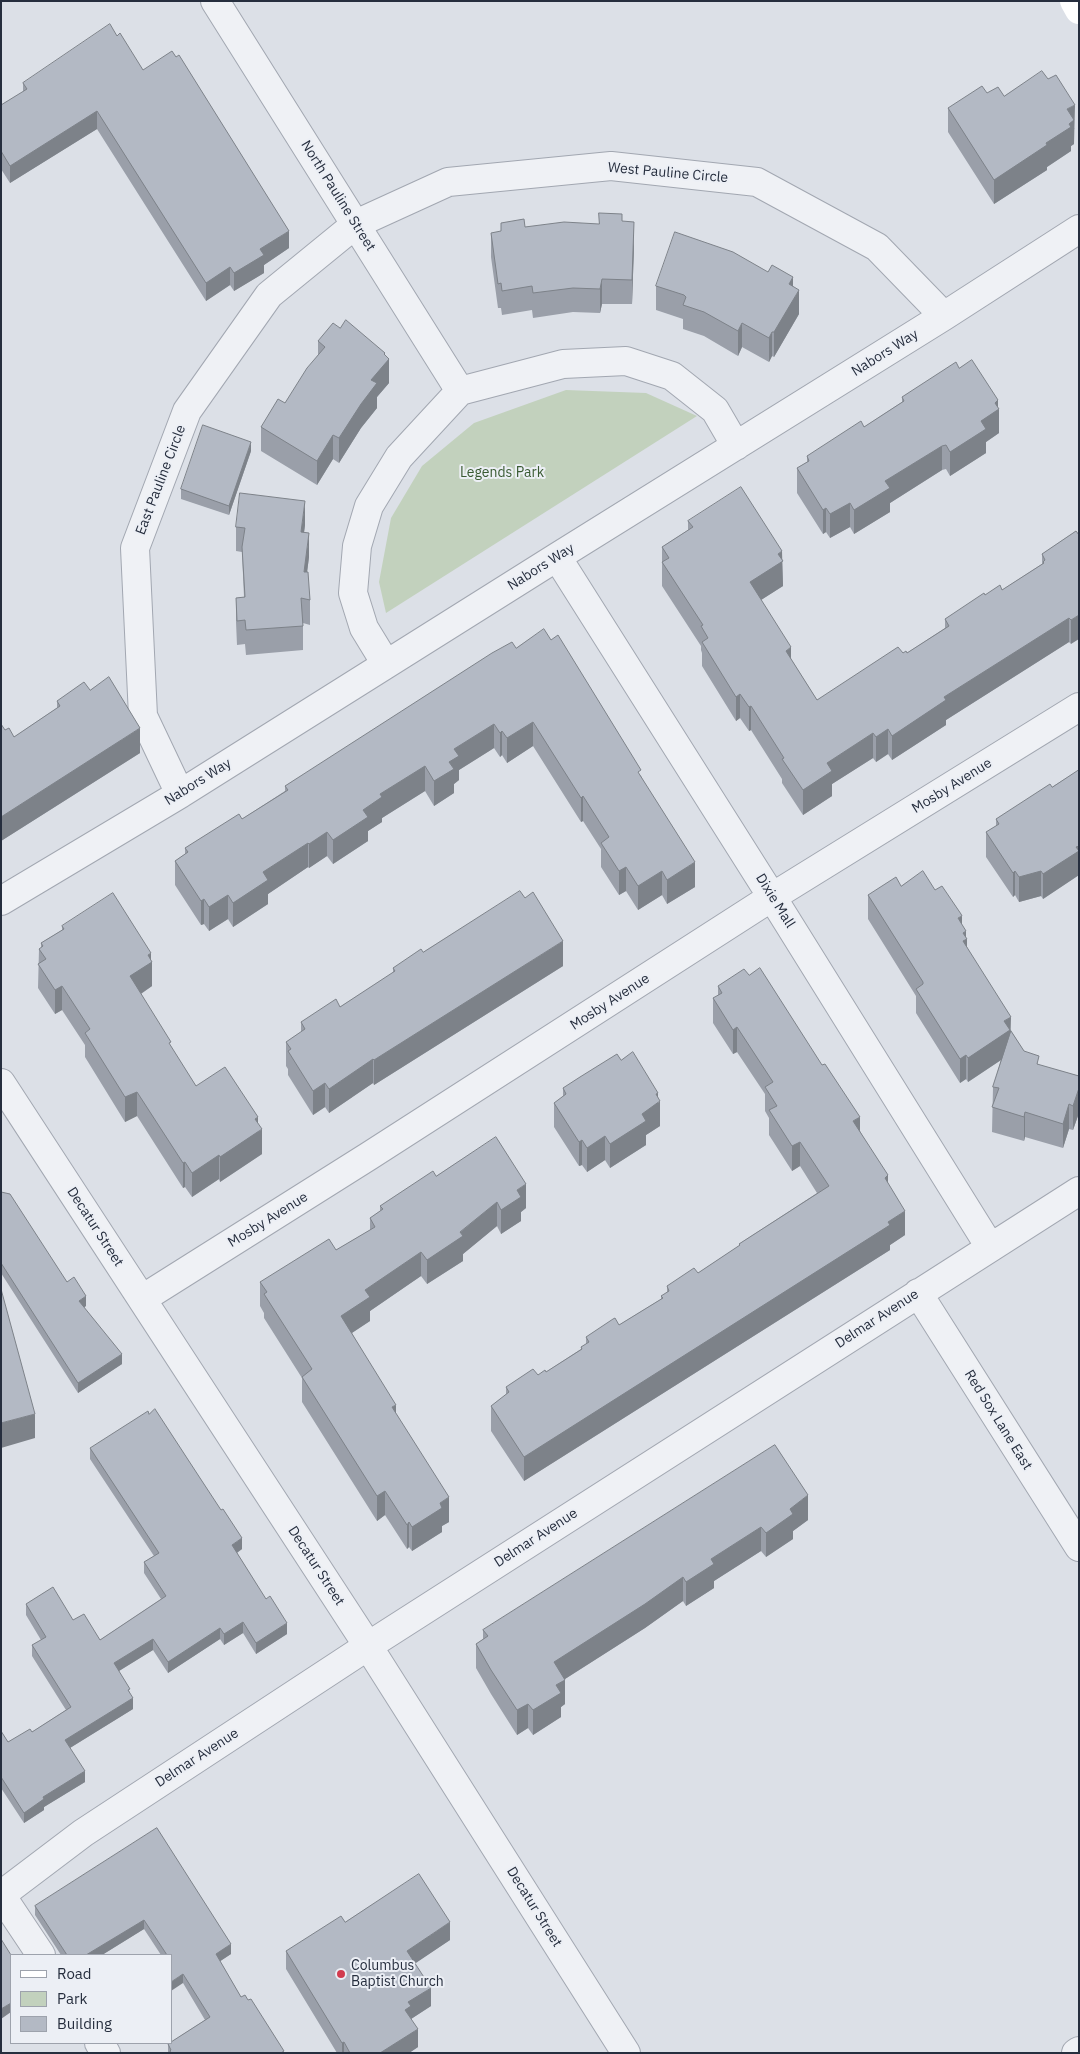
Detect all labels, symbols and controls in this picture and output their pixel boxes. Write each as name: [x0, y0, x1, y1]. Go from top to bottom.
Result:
street label: North Pauline Street: [297, 137, 379, 255]
street label: West Pauline Circle: [607, 159, 729, 187]
street label: Nabors Way: [849, 326, 921, 380]
street label: East Pauline Circle: [132, 423, 190, 537]
park label: Legends Park: [460, 465, 544, 481]
street label: Nabors Way: [505, 540, 577, 594]
street label: Nabors Way: [162, 755, 234, 809]
street label: Mosby Avenue: [909, 755, 995, 817]
street label: Dixie Mall: [752, 871, 798, 931]
street label: Mosby Avenue: [567, 970, 653, 1034]
street label: Decatur Street: [63, 1184, 127, 1270]
street label: Mosby Avenue: [225, 1189, 311, 1251]
street label: Delmar Avenue: [832, 1286, 922, 1352]
street label: Red Sox Lane East: [960, 1367, 1036, 1473]
street label: Delmar Avenue: [491, 1505, 581, 1571]
street label: Decatur Street: [284, 1523, 348, 1609]
street label: Delmar Avenue: [152, 1725, 242, 1791]
street label: Decatur Street: [503, 1864, 565, 1950]
legend: [10, 1954, 172, 2044]
place label: Columbus Baptist Church: [351, 1958, 444, 1990]
text: Road: [57, 1964, 92, 1983]
marker: Columbus Baptist Church: [335, 1968, 347, 1980]
text: Park: [57, 1989, 87, 2008]
text: Building: [57, 2014, 112, 2033]

